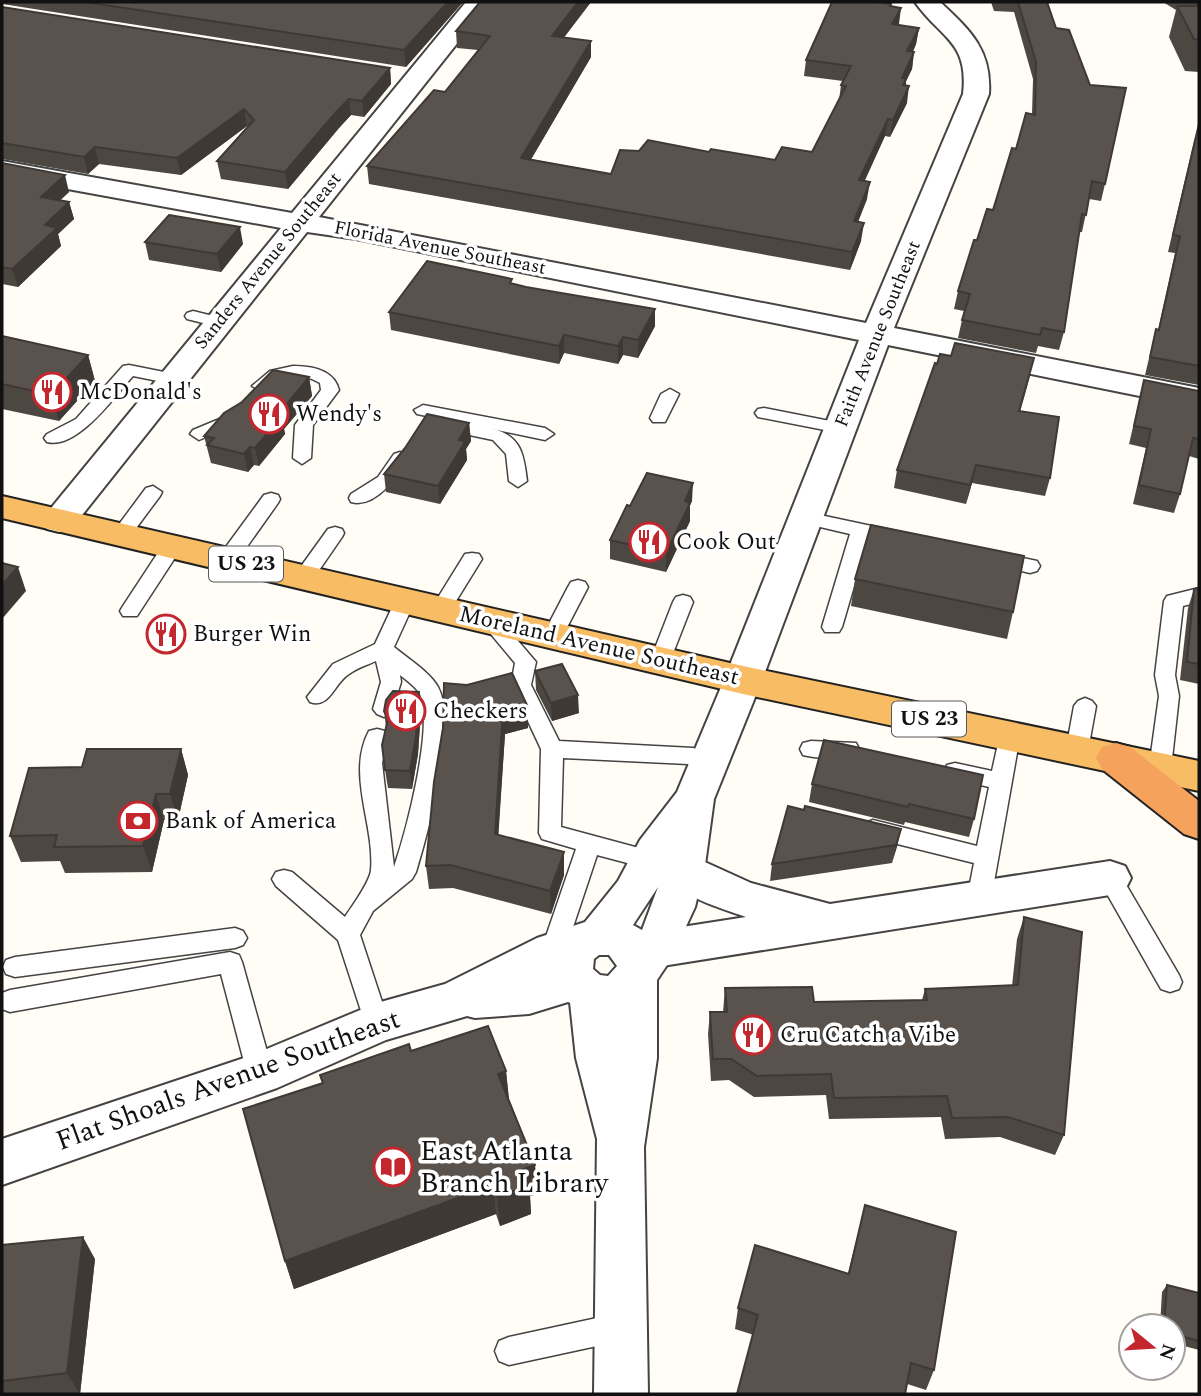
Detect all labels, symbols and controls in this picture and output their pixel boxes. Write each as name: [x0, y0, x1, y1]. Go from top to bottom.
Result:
street label: Sanders Avenue Southeast: [187, 166, 349, 356]
street label: Florida Avenue Southeast: [332, 213, 549, 283]
street label: Faith Avenue Southeast: [827, 236, 929, 432]
restaurant icon: McDonald's: [31, 371, 73, 413]
place label: McDonald's: [79, 375, 202, 410]
restaurant icon: Wendy's: [248, 393, 290, 435]
place label: Wendy's: [296, 397, 382, 432]
restaurant icon: Cook Out: [628, 521, 670, 563]
place label: Cook Out: [676, 525, 776, 560]
road number: US 23: [209, 546, 283, 582]
street label: Moreland Avenue Southeast: [456, 597, 742, 695]
restaurant icon: Burger Win: [145, 613, 187, 655]
place label: Burger Win: [193, 617, 311, 652]
restaurant icon: Checkers: [385, 690, 427, 732]
place label: Checkers: [433, 694, 528, 729]
road number: US 23: [892, 702, 966, 736]
bank icon: Bank of America: [117, 800, 159, 842]
place label: Bank of America: [165, 804, 336, 839]
street label: Flat Shoals Avenue Southeast: [50, 998, 406, 1162]
restaurant icon: Cru Catch a Vibe: [732, 1014, 774, 1056]
place label: Cru Catch a Vibe: [780, 1018, 956, 1053]
place label: East Atlanta Branch Library: [420, 1130, 610, 1205]
library icon: East Atlanta Branch Library: [372, 1146, 414, 1188]
north arrow: [1117, 1312, 1187, 1382]
text: N: [1151, 1340, 1183, 1364]

